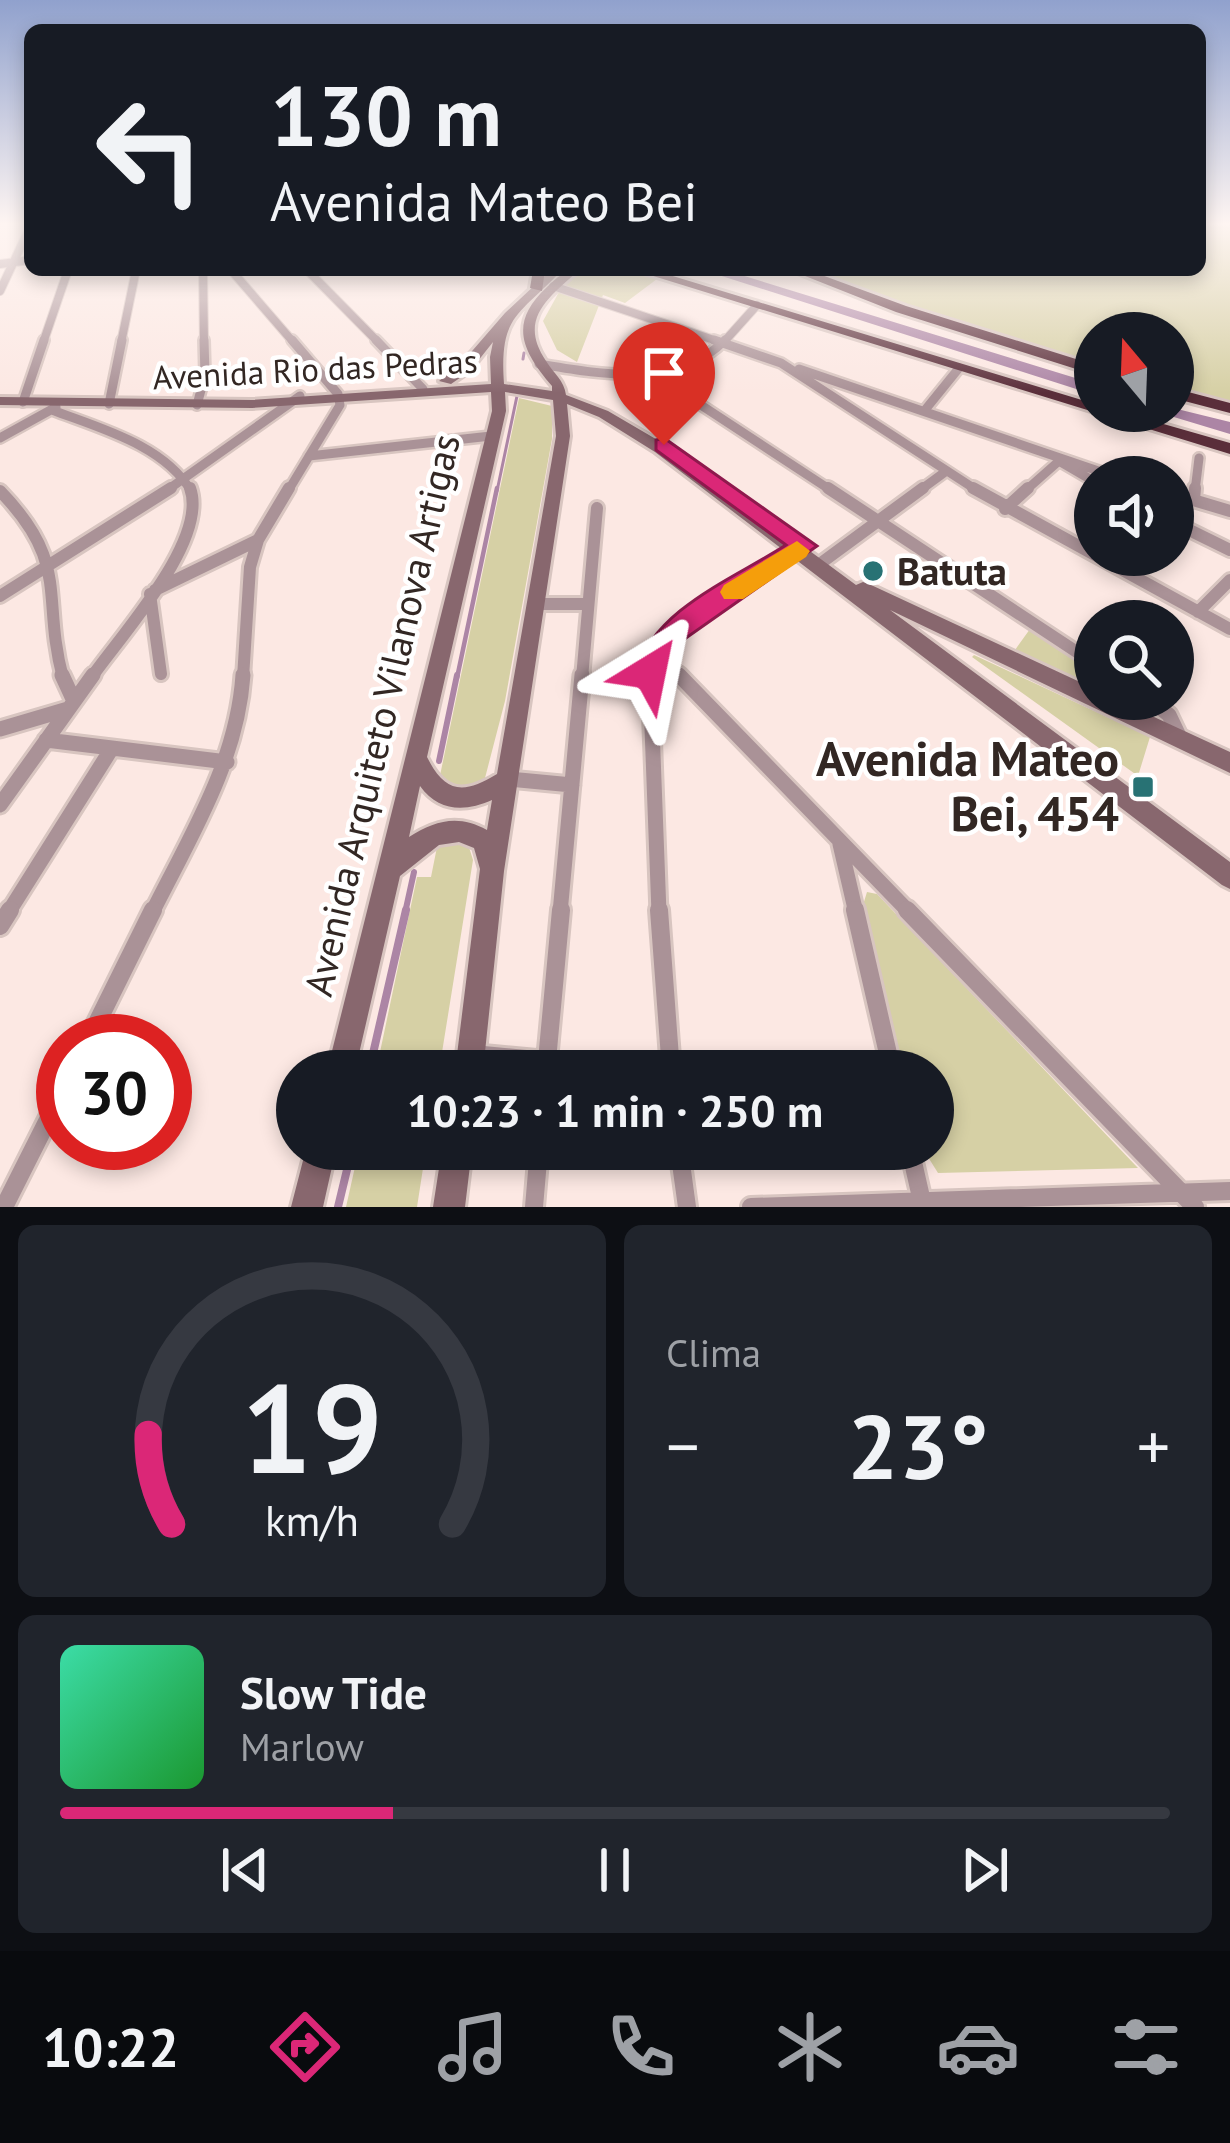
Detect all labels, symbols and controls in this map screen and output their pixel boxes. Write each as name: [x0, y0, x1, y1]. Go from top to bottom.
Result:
text: 130 m: [270, 60, 502, 169]
icon: left: [72, 72, 228, 228]
text: Avenida Mateo Bei: [270, 166, 698, 236]
north arrow: [1074, 312, 1194, 432]
map controls: [1074, 312, 1194, 720]
pin: [613, 322, 715, 445]
street label: Avenida Rio das Pedras: [151, 339, 479, 398]
icon: arrive: [631, 340, 697, 406]
street label: Avenida Arquiteto Vilanova Artigas: [292, 429, 471, 1001]
button: sound: [1074, 456, 1194, 576]
place label: Batuta: [897, 545, 1007, 596]
marker: Batuta: [860, 558, 886, 584]
button: search: [1074, 600, 1194, 720]
position arrow: [587, 609, 713, 735]
place label: Avenida Mateo Bei, 454: [816, 727, 1119, 844]
marker: Avenida Mateo Bei, 454: [1130, 774, 1156, 800]
speed limit sign: 30: [36, 1014, 192, 1170]
text: 10:23 · 1 min · 250 m: [407, 1081, 823, 1139]
text: Clima: [666, 1327, 761, 1378]
text: 19: [241, 1346, 383, 1507]
text: 23°: [847, 1387, 989, 1504]
text: −: [666, 1403, 699, 1488]
text: +: [1137, 1403, 1170, 1488]
text: km/h: [265, 1492, 359, 1548]
text: Slow Tide: [240, 1663, 427, 1721]
text: Marlow: [240, 1721, 364, 1772]
icon: previous: [212, 1837, 278, 1903]
icon: pause: [582, 1837, 648, 1903]
icon: next: [952, 1837, 1018, 1903]
icon: directions: [263, 2005, 347, 2089]
icon: music: [431, 2005, 515, 2089]
icon: phone: [599, 2005, 683, 2089]
icon: climate: [768, 2005, 852, 2089]
icon: car: [936, 2005, 1020, 2089]
icon: filters: [1104, 2005, 1188, 2089]
text: 10:22: [42, 2012, 179, 2082]

